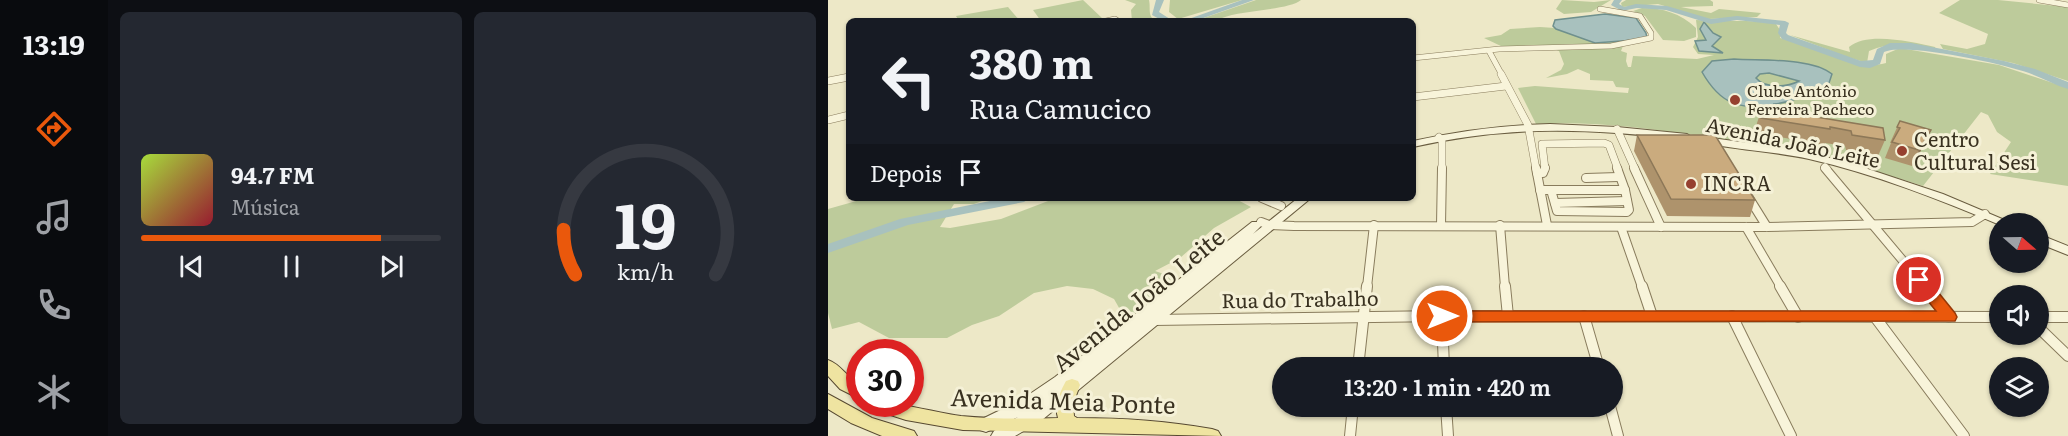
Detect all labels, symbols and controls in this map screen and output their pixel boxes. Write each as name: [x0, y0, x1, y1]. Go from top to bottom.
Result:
text: 13:19: [23, 23, 85, 63]
text: 380 m: [969, 30, 1093, 92]
icon: left: [870, 42, 948, 120]
place label: Clube Antônio Ferreira Pacheco: [1747, 78, 1874, 120]
text: Rua Camucico: [969, 87, 1152, 127]
marker: Clube Antônio Ferreira Pacheco: [1728, 93, 1742, 107]
icon: directions: [33, 108, 75, 150]
street label: Avenida João Leite: [1704, 108, 1883, 174]
place label: Centro Cultural Sesi: [1914, 123, 2036, 176]
marker: Centro Cultural Sesi: [1895, 144, 1909, 158]
text: Depois: [870, 156, 942, 189]
icon: arrive: [954, 156, 987, 189]
text: 94.7 FM: [231, 158, 314, 191]
place label: INCRA: [1703, 167, 1771, 197]
text: 19: [614, 176, 676, 268]
marker: INCRA: [1684, 177, 1698, 191]
text: Música: [231, 191, 300, 221]
icon: music: [33, 196, 75, 238]
north arrow: [1989, 213, 2049, 273]
map controls: [1989, 213, 2049, 417]
street label: Avenida João Leite: [1044, 218, 1231, 380]
icon: previous: [175, 250, 208, 283]
icon: pause: [275, 250, 308, 283]
icon: next: [375, 250, 408, 283]
pin: [1893, 254, 1944, 305]
text: km/h: [616, 255, 674, 287]
icon: arrive: [1902, 263, 1935, 296]
street label: Rua do Trabalho: [1221, 282, 1379, 314]
icon: phone: [33, 284, 75, 326]
position arrow: [1410, 284, 1474, 348]
button: sound: [1989, 285, 2049, 345]
speed limit sign: 30: [846, 339, 924, 417]
button: layers: [1989, 357, 2049, 417]
text: 13:20 · 1 min · 420 m: [1344, 370, 1551, 403]
icon: climate: [33, 371, 75, 413]
street label: Avenida Meia Ponte: [950, 378, 1176, 421]

